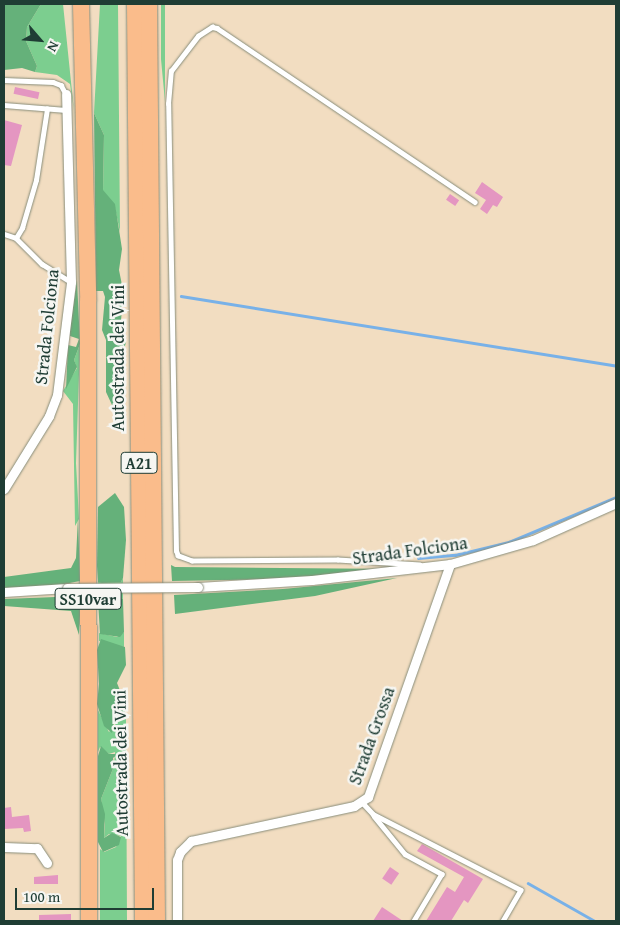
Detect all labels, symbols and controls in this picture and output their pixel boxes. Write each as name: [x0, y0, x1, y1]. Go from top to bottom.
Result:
north arrow: [15, 15, 65, 65]
text: N: [42, 38, 64, 56]
street label: Strada Folciona: [30, 268, 64, 386]
street label: Autostrada dei Vini: [107, 285, 129, 431]
road number: A21: [120, 449, 158, 476]
street label: Strada Folciona: [351, 532, 469, 570]
road number: SS10var: [54, 586, 122, 612]
street label: Strada Grossa: [344, 684, 400, 788]
street label: Autostrada dei Vini: [109, 690, 133, 836]
scale bar: [18, 878, 156, 910]
text: 100 m: [23, 886, 60, 907]

